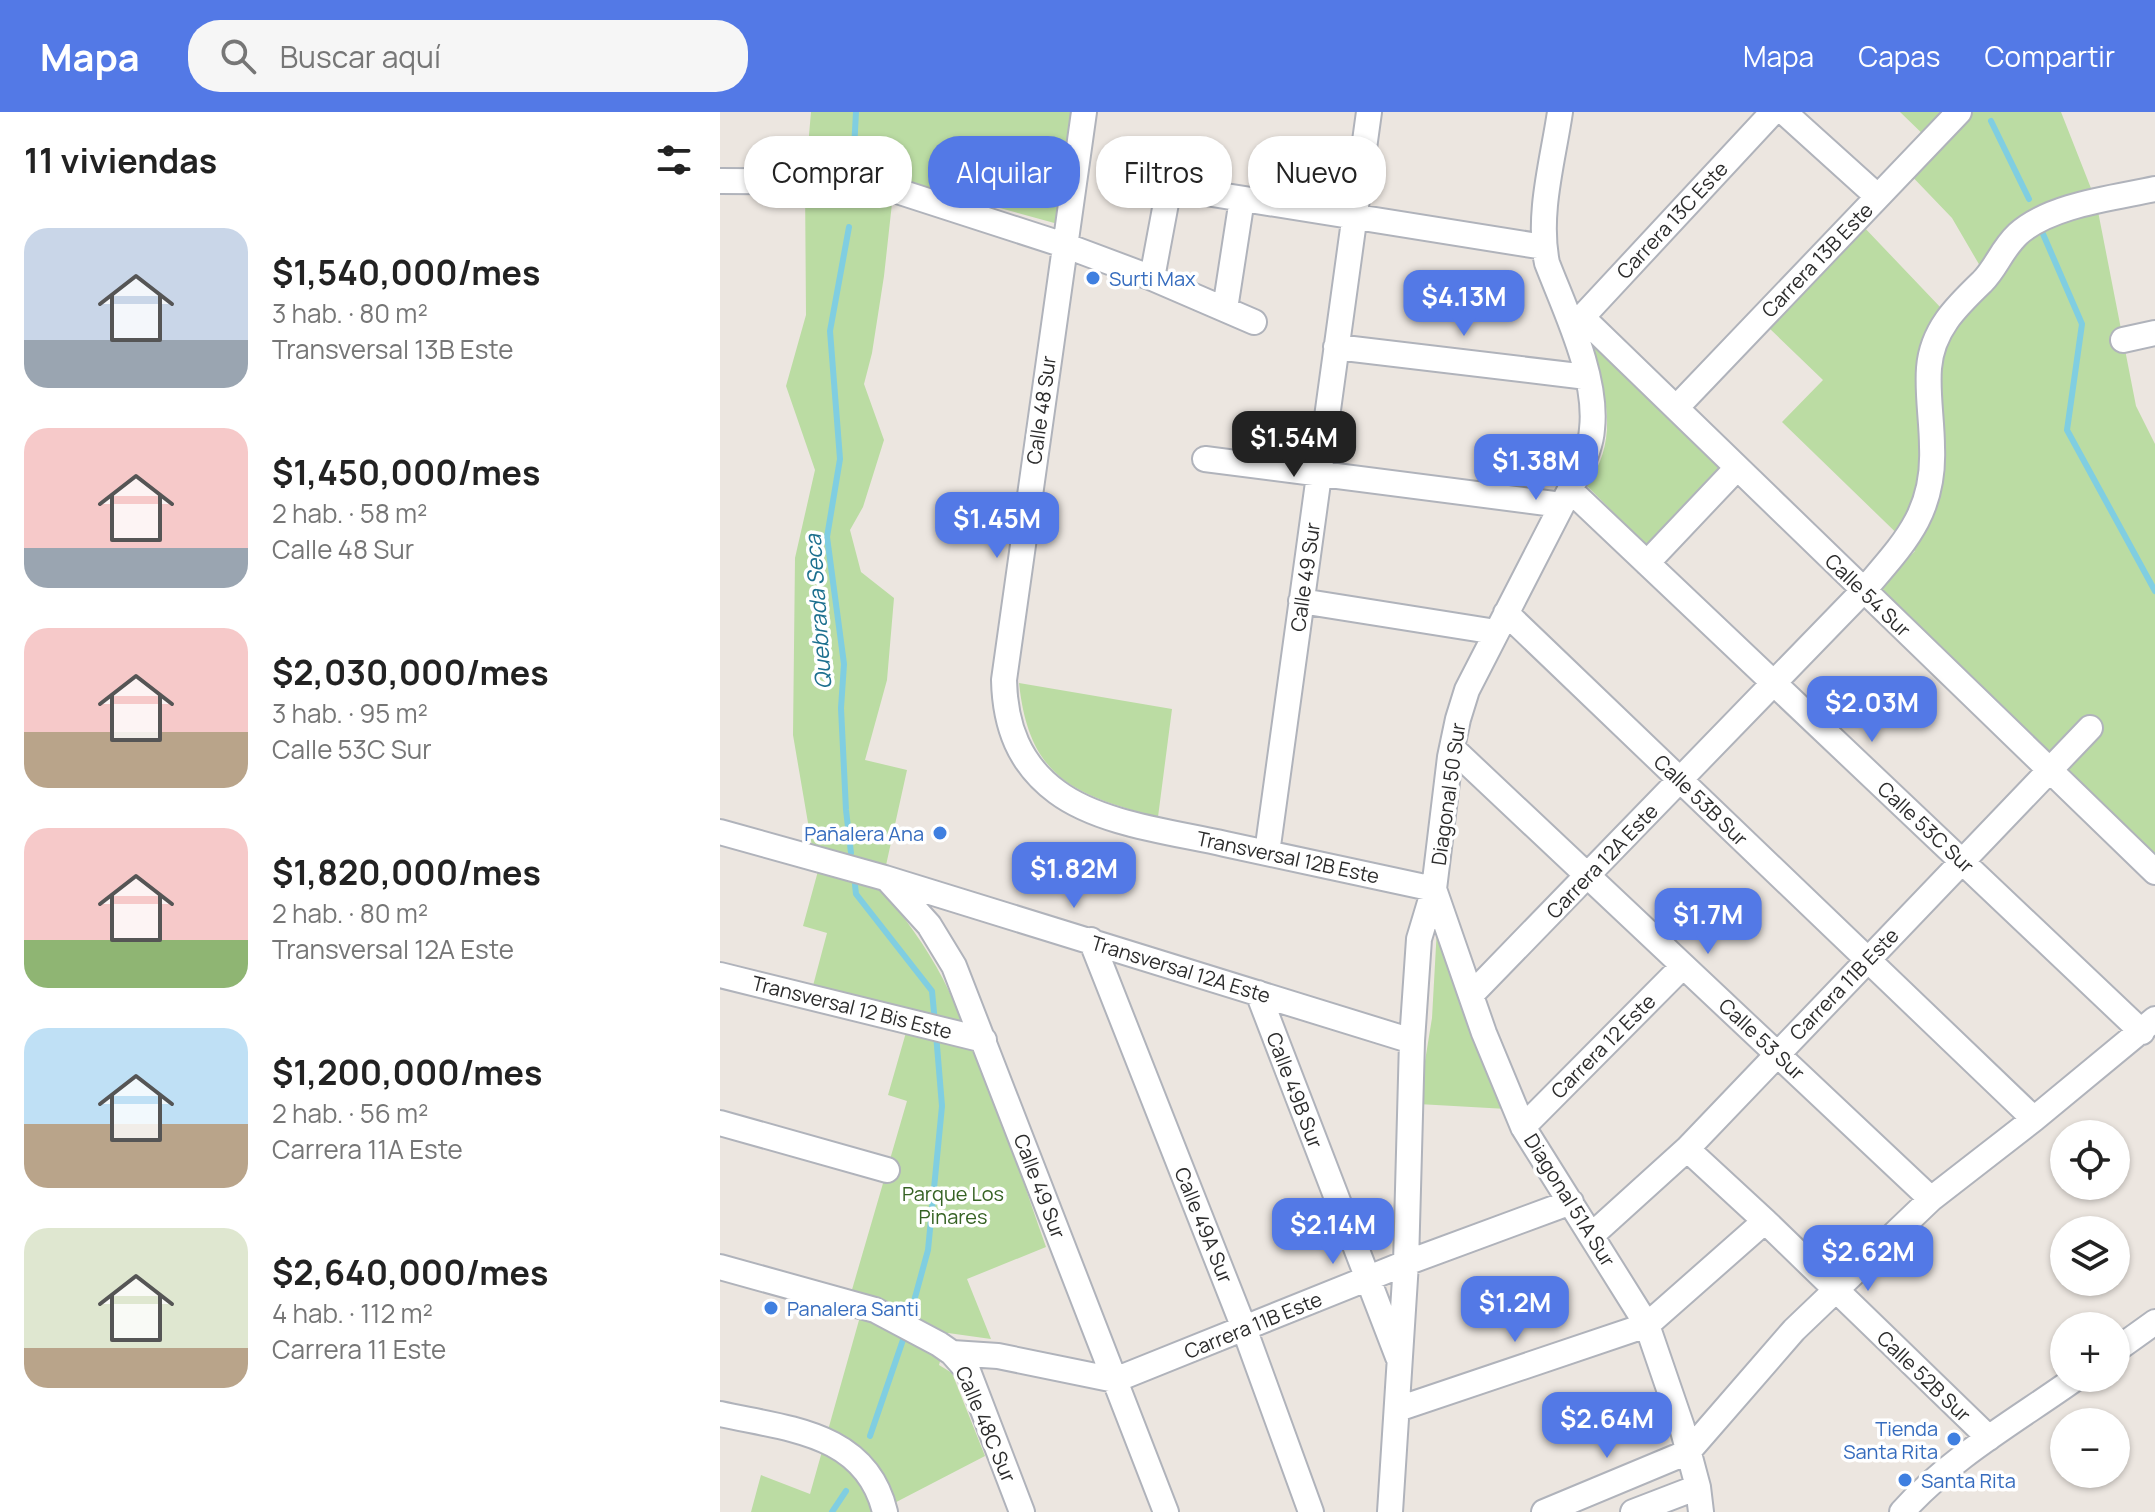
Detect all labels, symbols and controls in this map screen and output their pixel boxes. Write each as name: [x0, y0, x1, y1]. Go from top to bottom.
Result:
search box: [188, 20, 748, 92]
text: Mapa: [40, 30, 140, 82]
icon: search: [216, 34, 260, 78]
text: Buscar aquí: [280, 36, 441, 77]
text: Mapa: [1743, 37, 1814, 75]
text: Capas: [1858, 37, 1941, 75]
text: Compartir: [1985, 37, 2115, 75]
chip: Comprar: [744, 136, 912, 208]
chip: Alquilar: [928, 136, 1080, 208]
chip: Filtros: [1096, 136, 1232, 208]
chip: Nuevo: [1248, 136, 1386, 208]
text: 11 viviendas: [24, 137, 217, 183]
icon: filters: [652, 138, 696, 182]
street label: Carrera 13C Este: [1610, 155, 1734, 285]
street label: Carrera 13B Este: [1755, 197, 1879, 323]
text: $1,540,000/mes: [272, 249, 541, 295]
icon: home: [88, 260, 184, 356]
place label: Surti Max: [1109, 265, 1196, 292]
marker: Surti Max: [1084, 269, 1102, 287]
pin: $4.13M: [1399, 270, 1529, 338]
text: $4.13M: [1421, 278, 1507, 314]
text: 3 hab. · 80 m²: [272, 295, 428, 331]
text: Transversal 13B Este: [272, 331, 513, 367]
street label: Calle 48 Sur: [1020, 354, 1062, 466]
pin: $1.54M: [1229, 411, 1359, 479]
text: $1.54M: [1250, 419, 1338, 455]
pin: $1.38M: [1471, 434, 1601, 502]
text: $1.38M: [1492, 442, 1580, 478]
text: $1,450,000/mes: [272, 449, 541, 495]
icon: home: [88, 460, 184, 556]
pin: $1.45M: [932, 492, 1062, 560]
text: 2 hab. · 58 m²: [272, 495, 427, 531]
text: $1.45M: [953, 500, 1041, 536]
street label: Calle 49 Sur: [1284, 521, 1326, 633]
text: Calle 48 Sur: [272, 531, 414, 567]
water label: Quebrada Seca: [798, 532, 838, 690]
street label: Calle 54 Sur: [1819, 547, 1917, 643]
text: $2,030,000/mes: [272, 649, 549, 695]
icon: home: [88, 660, 184, 756]
pin: $2.03M: [1807, 676, 1937, 744]
text: $2.03M: [1825, 684, 1919, 720]
text: 3 hab. · 95 m²: [272, 695, 428, 731]
street label: Diagonal 50 Sur: [1425, 721, 1471, 867]
text: Calle 53C Sur: [272, 731, 432, 767]
street label: Calle 53B Sur: [1648, 748, 1754, 852]
street label: Calle 53C Sur: [1872, 775, 1980, 879]
street label: Carrera 12A Este: [1540, 798, 1664, 924]
place label: Pañalera Ana: [804, 820, 924, 847]
marker: Pañalera Ana: [931, 824, 949, 842]
street label: Transversal 12B Este: [1194, 824, 1382, 890]
pin: $1.82M: [1009, 842, 1139, 910]
text: $1,820,000/mes: [272, 849, 541, 895]
text: $1.82M: [1030, 850, 1118, 886]
icon: home: [88, 860, 184, 956]
pin: $1.7M: [1652, 888, 1764, 956]
text: 2 hab. · 80 m²: [272, 895, 428, 931]
text: $1.7M: [1673, 896, 1743, 932]
street label: Carrera 11B Este: [1783, 922, 1905, 1046]
street label: Transversal 12A Este: [1088, 929, 1274, 1009]
text: Transversal 12A Este: [272, 931, 514, 967]
street label: Transversal 12 Bis Este: [749, 969, 955, 1045]
street label: Carrera 12 Este: [1545, 988, 1661, 1104]
street label: Calle 53 Sur: [1713, 992, 1811, 1086]
street label: Calle 49B Sur: [1261, 1028, 1329, 1152]
text: $1,200,000/mes: [272, 1049, 543, 1095]
icon: home: [88, 1060, 184, 1156]
text: 2 hab. · 56 m²: [272, 1095, 428, 1131]
map controls: [2050, 1120, 2130, 1488]
button: locate: [2050, 1120, 2130, 1200]
street label: Diagonal 51A Sur: [1518, 1128, 1622, 1272]
street label: Calle 49 Sur: [1008, 1130, 1072, 1242]
text: Carrera 11A Este: [272, 1131, 463, 1167]
street label: Calle 49A Sur: [1169, 1163, 1239, 1287]
park label: Parque Los Pinares: [902, 1180, 1004, 1230]
pin: $2.14M: [1268, 1198, 1398, 1266]
text: $2.14M: [1290, 1206, 1376, 1242]
button: layers: [2050, 1216, 2130, 1296]
pin: $2.62M: [1803, 1225, 1933, 1293]
text: $2.62M: [1821, 1233, 1915, 1269]
text: $2,640,000/mes: [272, 1249, 548, 1295]
icon: home: [88, 1260, 184, 1356]
pin: $1.2M: [1459, 1276, 1571, 1344]
text: $1.2M: [1479, 1284, 1551, 1320]
street label: Carrera 11B Este: [1180, 1285, 1326, 1365]
text: 4 hab. · 112 m²: [272, 1295, 433, 1331]
place label: Panalera Santi: [787, 1295, 919, 1322]
marker: Panalera Santi: [762, 1299, 780, 1317]
button: +: [2050, 1312, 2130, 1392]
street label: Calle 52B Sur: [1871, 1324, 1977, 1428]
text: Carrera 11 Este: [272, 1331, 446, 1367]
street label: Calle 48C Sur: [949, 1362, 1023, 1486]
pin: $2.64M: [1542, 1392, 1672, 1460]
text: $2.64M: [1560, 1400, 1654, 1436]
button: −: [2050, 1408, 2130, 1488]
place label: Tienda Santa Rita: [1843, 1415, 1938, 1465]
marker: Tienda Santa Rita: [1945, 1430, 1963, 1448]
place label: Santa Rita: [1921, 1467, 2016, 1494]
marker: Santa Rita: [1896, 1471, 1914, 1489]

